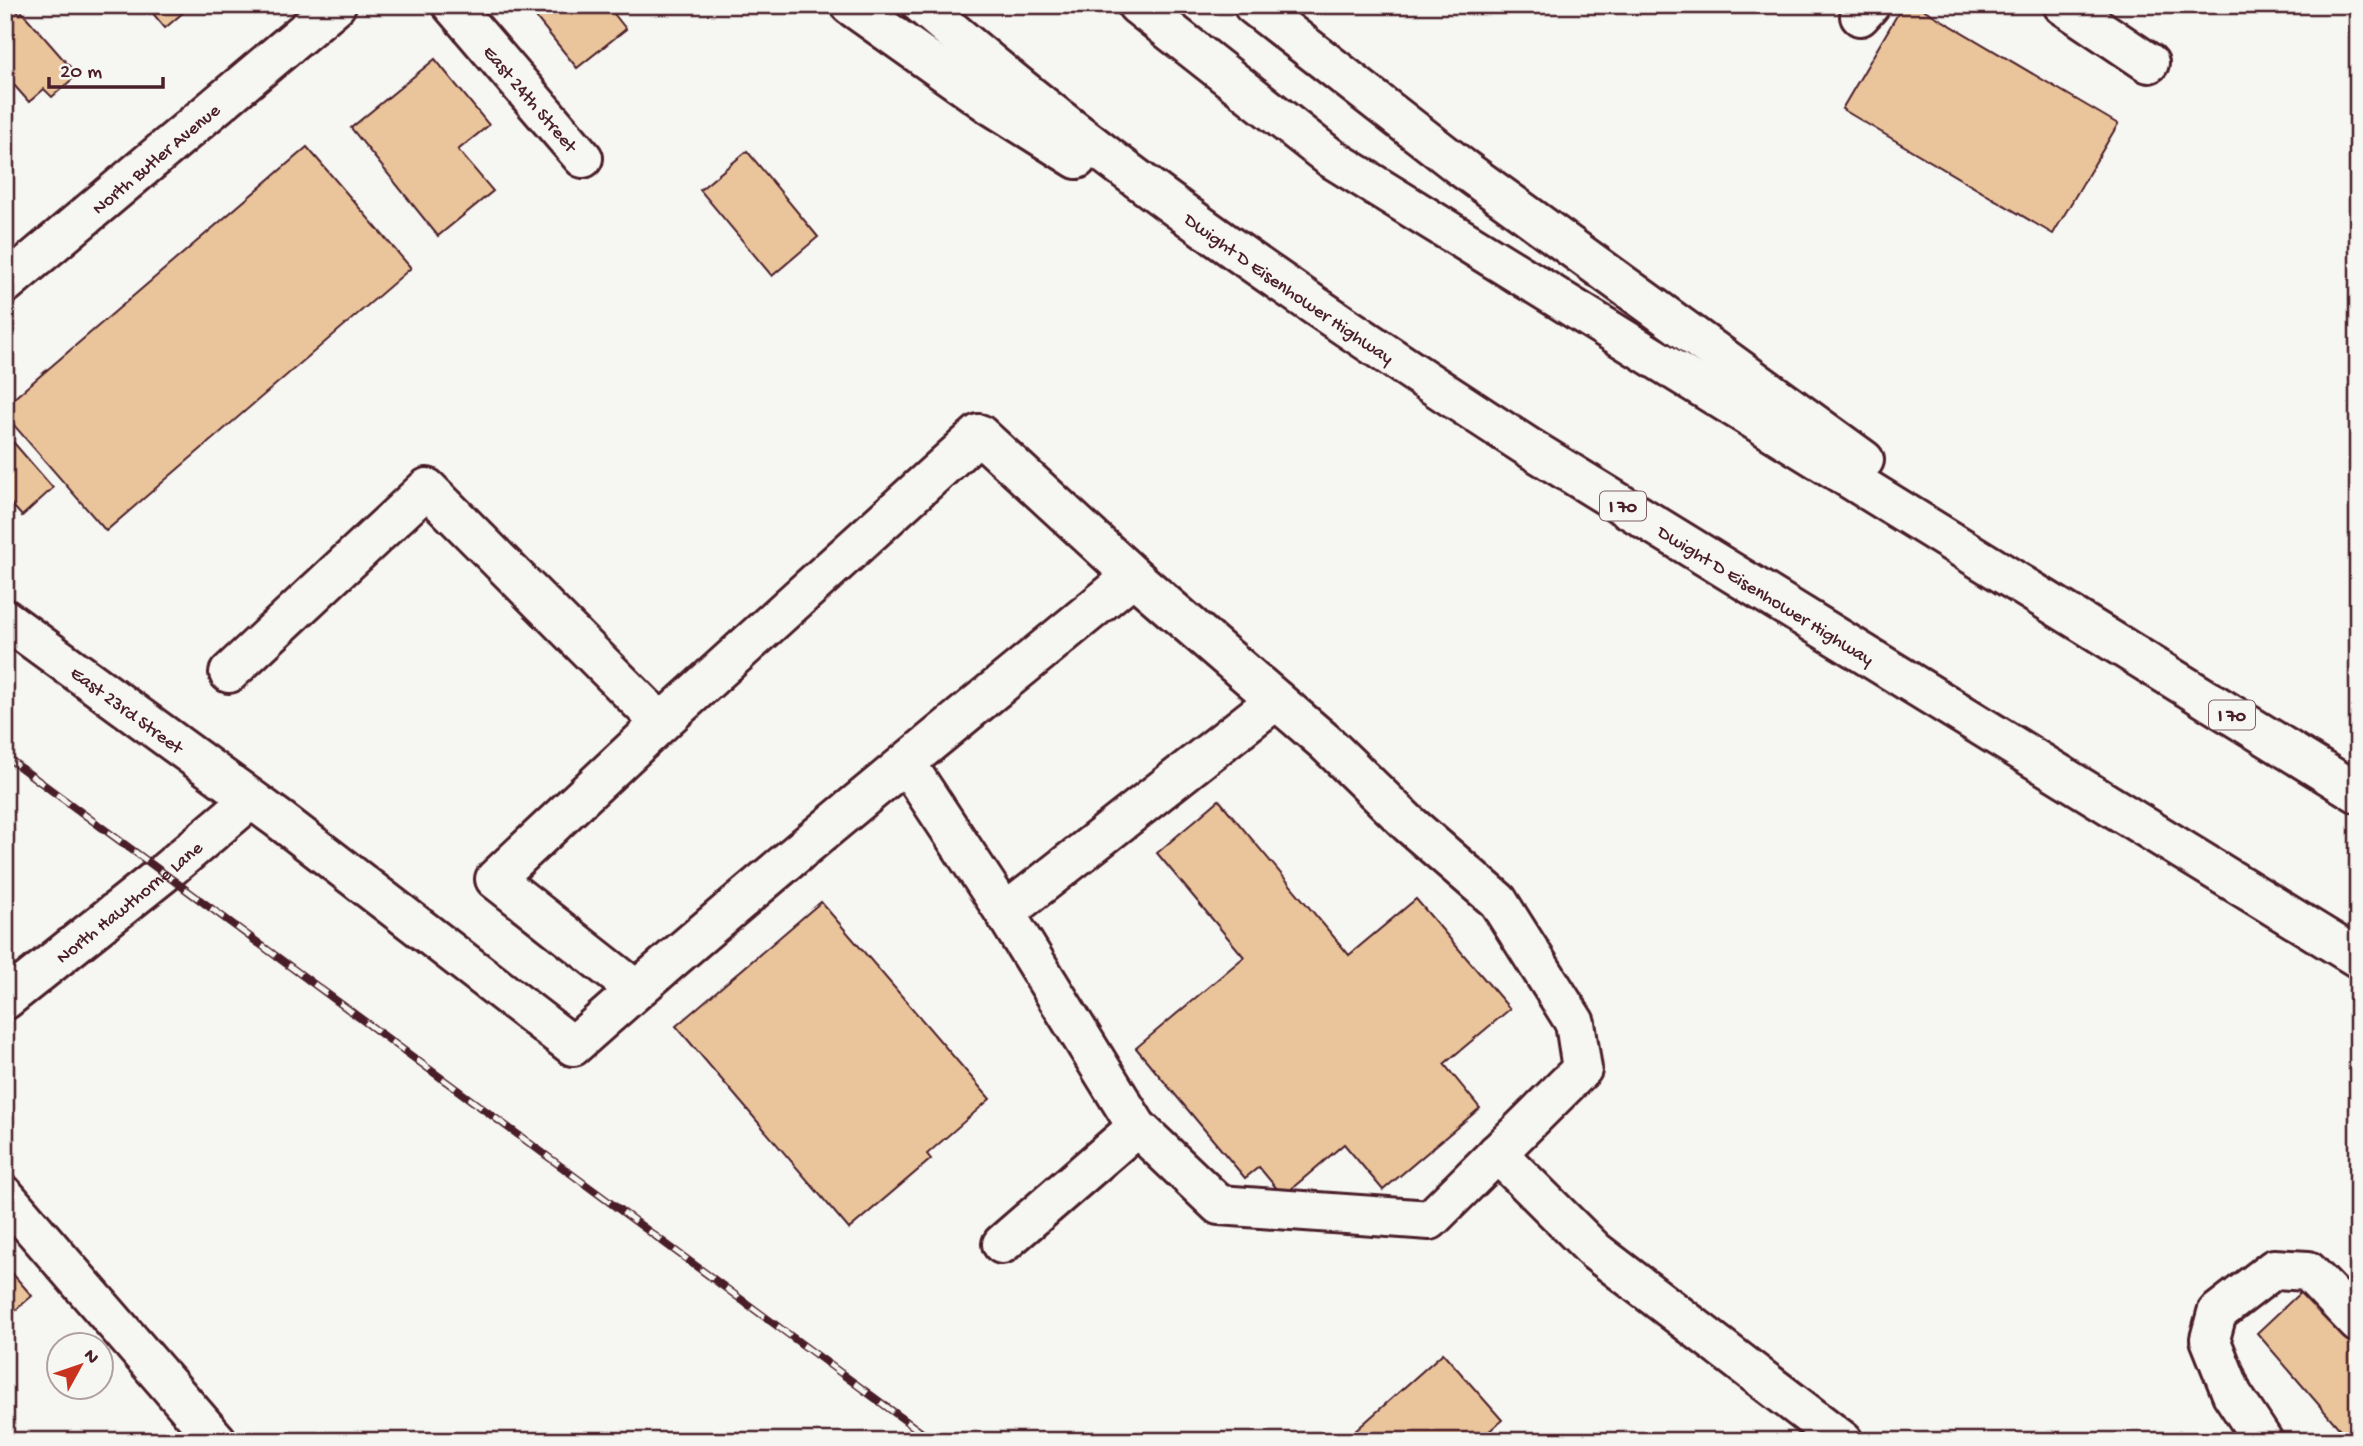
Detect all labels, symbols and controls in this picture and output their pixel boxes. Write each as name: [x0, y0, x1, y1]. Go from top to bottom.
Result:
street label: East 24th Street: [477, 42, 582, 160]
scale bar: [49, 46, 163, 90]
text: 20 m: [60, 61, 102, 86]
street label: North Butler Avenue: [88, 100, 226, 221]
street label: Dwight D Eisenhower Highway: [1177, 208, 1398, 371]
road number: I 70: [1600, 492, 1646, 520]
street label: Dwight D Eisenhower Highway: [1651, 521, 1878, 673]
street label: East 23rd Street: [65, 663, 188, 762]
road number: I 70: [2209, 700, 2255, 730]
street label: North Hawthorne Lane: [52, 837, 209, 970]
north arrow: [46, 1330, 116, 1400]
text: N: [78, 1345, 103, 1369]

